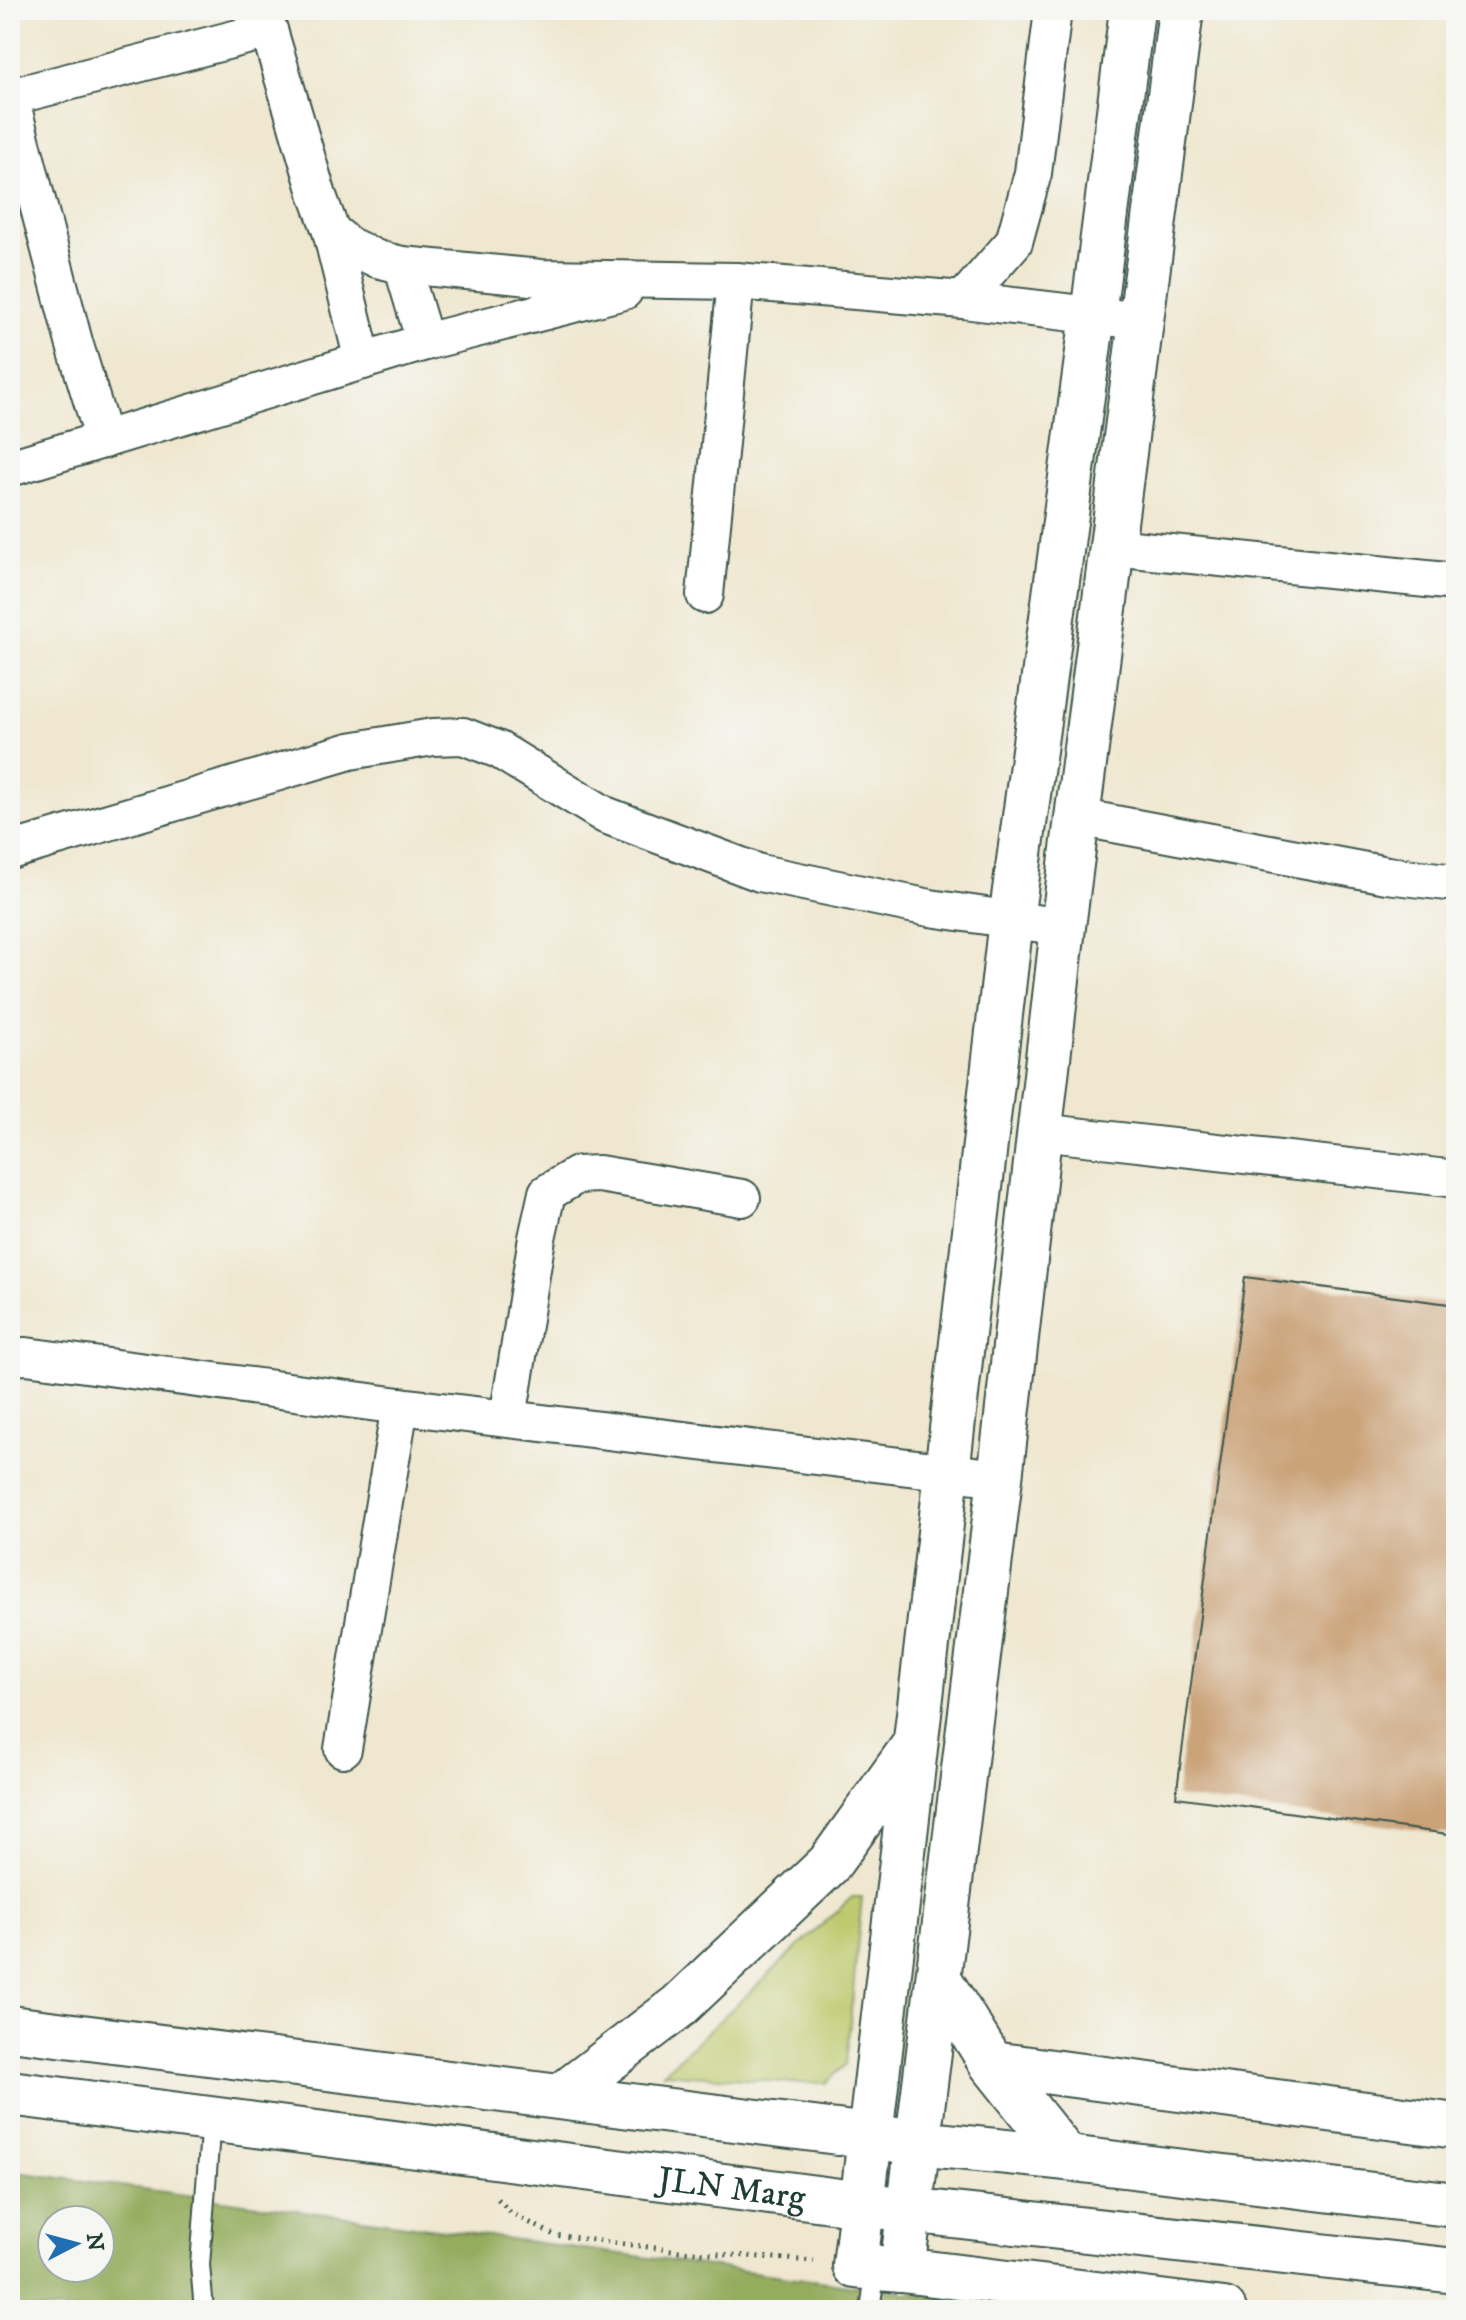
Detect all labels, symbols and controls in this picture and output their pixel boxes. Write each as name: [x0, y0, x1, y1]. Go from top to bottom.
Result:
street label: JLN Marg: [652, 2158, 808, 2219]
north arrow: [36, 2204, 116, 2284]
text: N: [80, 2232, 109, 2252]

